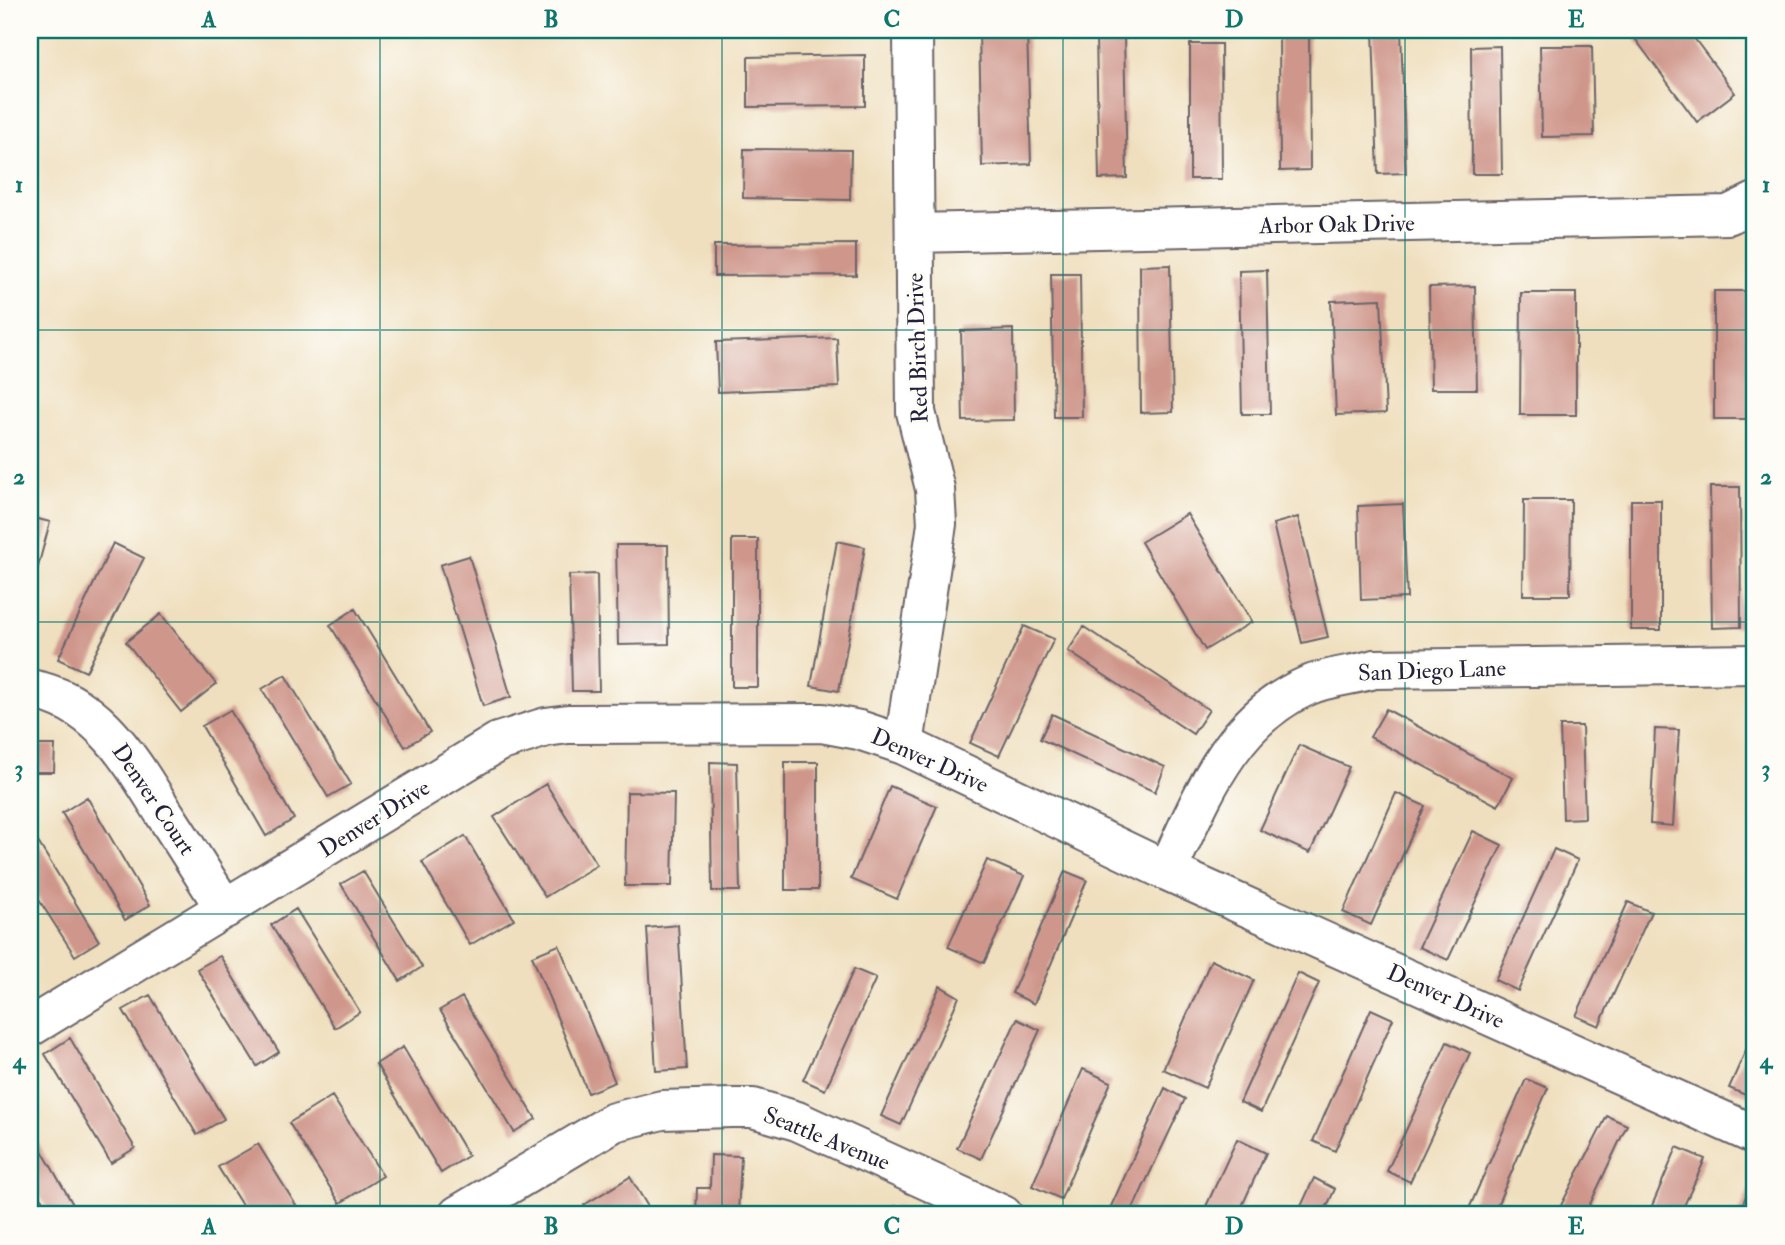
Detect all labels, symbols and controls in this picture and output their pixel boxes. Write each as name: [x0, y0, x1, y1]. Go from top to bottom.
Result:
text: A: [201, 5, 217, 34]
text: B: [543, 5, 559, 34]
text: C: [884, 5, 900, 34]
text: D: [1225, 5, 1243, 34]
text: E: [1568, 5, 1585, 34]
text: 1: [15, 170, 23, 199]
text: 1: [1762, 170, 1770, 199]
street label: Arbor Oak Drive: [1258, 209, 1415, 240]
street label: Red Birch Drive: [900, 272, 935, 424]
text: 2: [13, 462, 25, 491]
text: 2: [1760, 462, 1772, 491]
street label: San Diego Lane: [1357, 653, 1507, 688]
street label: Denver Drive: [867, 722, 993, 799]
street label: Denver Court: [106, 738, 202, 861]
text: 3: [15, 754, 23, 783]
text: 3: [1762, 754, 1770, 783]
street label: Denver Drive: [313, 773, 435, 864]
street label: Denver Drive: [1383, 958, 1509, 1035]
text: 4: [12, 1046, 27, 1075]
text: 4: [1759, 1046, 1774, 1075]
street label: Seattle Avenue: [759, 1100, 895, 1177]
text: A: [201, 1212, 217, 1241]
text: B: [543, 1212, 559, 1241]
text: C: [884, 1212, 900, 1241]
text: D: [1225, 1212, 1243, 1241]
text: E: [1568, 1212, 1585, 1241]

